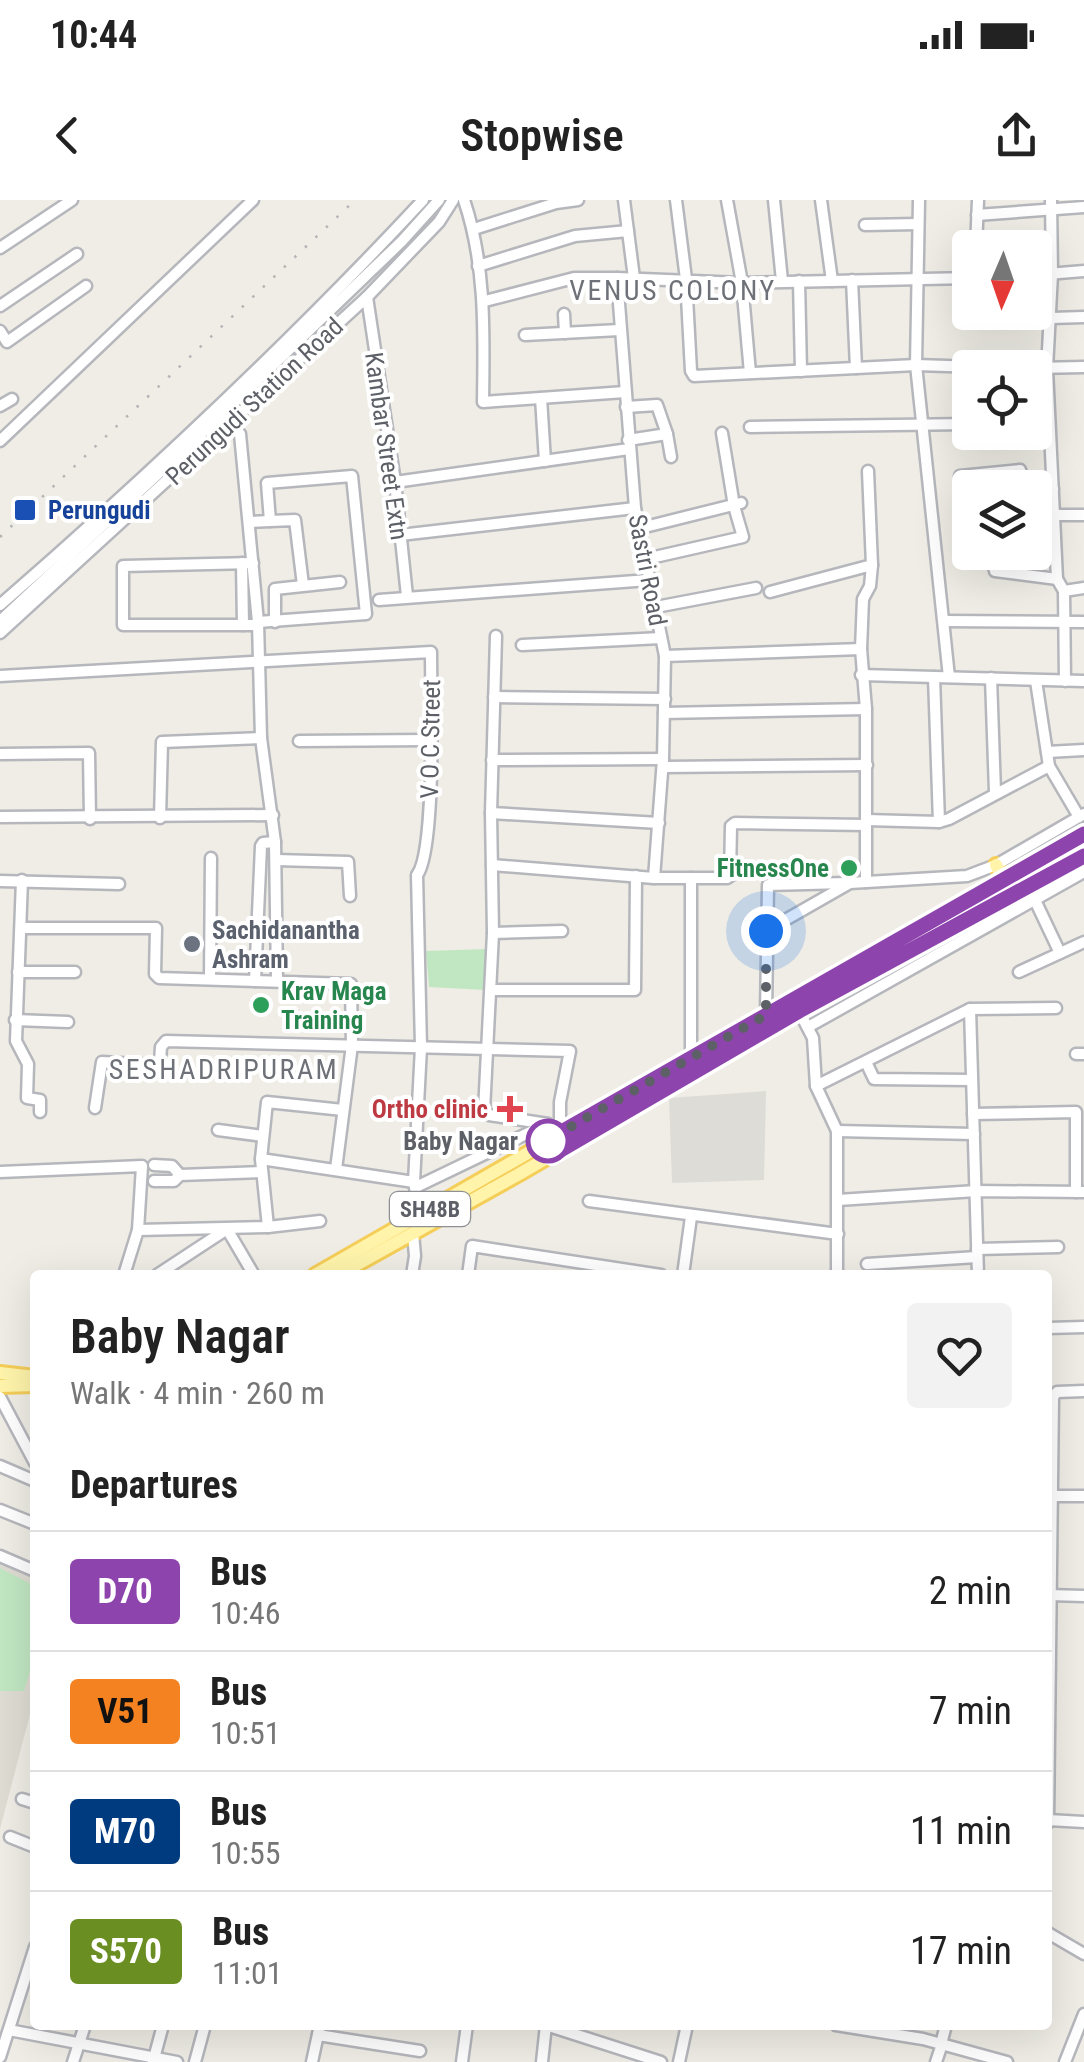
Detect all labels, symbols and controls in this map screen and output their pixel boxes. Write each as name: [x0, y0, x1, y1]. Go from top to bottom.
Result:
text: 10:44: [50, 13, 137, 57]
icon: back: [40, 108, 95, 163]
icon: share: [989, 108, 1044, 163]
text: Stopwise: [460, 109, 624, 162]
north arrow: [952, 230, 1052, 330]
map controls: [952, 230, 1052, 570]
district label: VENUS COLONY: [569, 274, 777, 307]
street label: Perungudi Station Road: [160, 312, 349, 491]
street label: Kambar Street Extn: [359, 350, 414, 542]
button: locate: [952, 350, 1052, 450]
button: layers: [952, 470, 1052, 570]
place label: Perungudi: [48, 496, 150, 525]
marker: Perungudi: [12, 497, 38, 523]
street label: Sastri Road: [622, 512, 673, 628]
street label: V O C Street: [415, 679, 446, 799]
place label: FitnessOne: [717, 854, 829, 883]
marker: FitnessOne: [838, 857, 860, 879]
your location: [741, 906, 791, 956]
place label: Sachidanantha Ashram: [212, 916, 360, 974]
marker: Sachidanantha Ashram: [181, 933, 203, 955]
place label: Krav Maga Training: [281, 977, 386, 1035]
marker: Krav Maga Training: [250, 994, 272, 1016]
district label: SESHADRIPURAM: [109, 1053, 339, 1086]
place label: Ortho clinic: [372, 1095, 488, 1124]
marker: Ortho clinic: [497, 1096, 523, 1122]
marker: Baby Nagar: [527, 1120, 569, 1162]
place label: Baby Nagar: [403, 1127, 518, 1156]
road number: SH48B: [390, 1192, 470, 1226]
button: heart: [907, 1303, 1012, 1408]
text: Baby Nagar: [70, 1308, 290, 1365]
text: Walk · 4 min · 260 m: [70, 1374, 325, 1412]
text: Departures: [70, 1463, 238, 1507]
text: Bus: [210, 1550, 267, 1594]
text: 2 min: [929, 1569, 1012, 1613]
text: D70: [97, 1571, 153, 1612]
text: 10:46: [210, 1594, 281, 1632]
text: Bus: [210, 1670, 267, 1714]
text: 7 min: [929, 1689, 1012, 1733]
text: V51: [97, 1691, 153, 1732]
text: 10:51: [210, 1714, 281, 1752]
text: Bus: [210, 1790, 267, 1834]
text: 11 min: [910, 1809, 1012, 1853]
text: M70: [94, 1811, 156, 1852]
text: 10:55: [210, 1834, 281, 1872]
text: Bus: [212, 1910, 269, 1954]
text: 17 min: [910, 1929, 1012, 1973]
text: S570: [90, 1931, 162, 1972]
text: 11:01: [212, 1954, 283, 1992]

